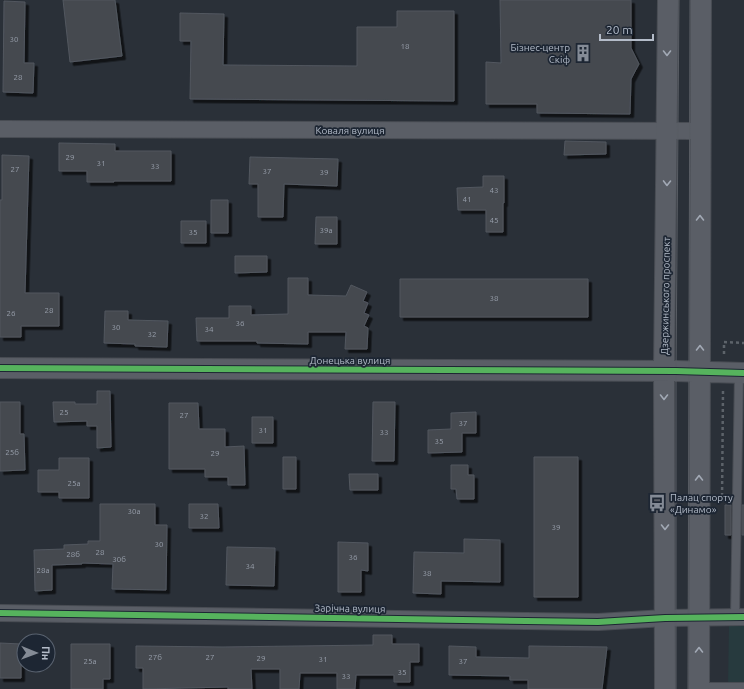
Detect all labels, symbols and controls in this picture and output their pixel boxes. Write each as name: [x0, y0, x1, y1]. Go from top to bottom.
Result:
scale bar: [600, 16, 653, 42]
text: 20 m: [606, 23, 633, 36]
house number: 30: [9, 35, 19, 44]
house number: 18: [400, 42, 410, 51]
place label: Бізнес-центр Скіф: [510, 42, 570, 65]
building icon: Бізнес-центр Скіф: [573, 43, 593, 63]
one-way arrow: [663, 50, 671, 56]
house number: 28: [13, 73, 23, 82]
street label: Коваля вулиця: [315, 125, 385, 136]
house number: 29: [65, 153, 75, 162]
house number: 31: [96, 159, 106, 168]
house number: 33: [150, 162, 160, 171]
house number: 27: [10, 165, 20, 174]
house number: 37: [262, 167, 272, 176]
house number: 39: [319, 168, 329, 177]
one-way arrow: [662, 180, 671, 186]
house number: 43: [489, 186, 499, 195]
house number: 41: [462, 195, 472, 204]
one-way arrow: [696, 215, 704, 221]
house number: 45: [489, 216, 499, 225]
house number: 39а: [319, 226, 333, 235]
house number: 35: [188, 228, 198, 237]
street label: Дзержинського проспект: [659, 236, 672, 355]
house number: 38: [489, 294, 499, 303]
house number: 28: [44, 306, 54, 315]
house number: 26: [6, 309, 16, 318]
house number: 36: [235, 319, 245, 328]
house number: 30: [111, 323, 121, 332]
house number: 34: [204, 325, 214, 334]
house number: 32: [147, 330, 157, 339]
one-way arrow: [696, 345, 704, 351]
street label: Донецька вулиця: [310, 355, 390, 366]
one-way arrow: [660, 394, 668, 400]
house number: 25: [59, 408, 69, 417]
house number: 27: [179, 411, 189, 420]
house number: 37: [458, 419, 468, 428]
house number: 31: [258, 426, 268, 435]
house number: 33: [379, 428, 389, 437]
house number: 35: [434, 437, 444, 446]
house number: 25б: [5, 448, 19, 457]
house number: 29: [210, 449, 220, 458]
one-way arrow: [695, 475, 703, 481]
house number: 25а: [67, 479, 81, 488]
place label: Палац спорту «Динамо»: [670, 492, 733, 515]
bus stop icon: Палац спорту «Динамо»: [647, 493, 667, 513]
house number: 30а: [127, 507, 141, 516]
house number: 32: [199, 512, 209, 521]
house number: 39: [551, 523, 561, 532]
one-way arrow: [661, 524, 669, 530]
house number: 30: [154, 540, 164, 549]
house number: 28: [95, 548, 105, 557]
house number: 28б: [66, 550, 80, 559]
house number: 36: [348, 553, 358, 562]
house number: 30б: [112, 555, 126, 564]
house number: 34: [245, 562, 255, 571]
house number: 28а: [36, 566, 50, 575]
house number: 38: [422, 569, 432, 578]
street label: Зарічна вулиця: [315, 602, 385, 615]
north arrow: [16, 633, 56, 673]
text: Пн: [40, 646, 52, 660]
one-way arrow: [695, 647, 703, 653]
house number: 27б: [148, 653, 162, 662]
house number: 27: [205, 653, 215, 662]
house number: 29: [256, 654, 266, 663]
house number: 31: [318, 655, 328, 664]
house number: 25а: [83, 657, 97, 666]
house number: 37: [458, 657, 468, 666]
house number: 35: [397, 668, 407, 677]
house number: 33: [341, 672, 351, 681]

